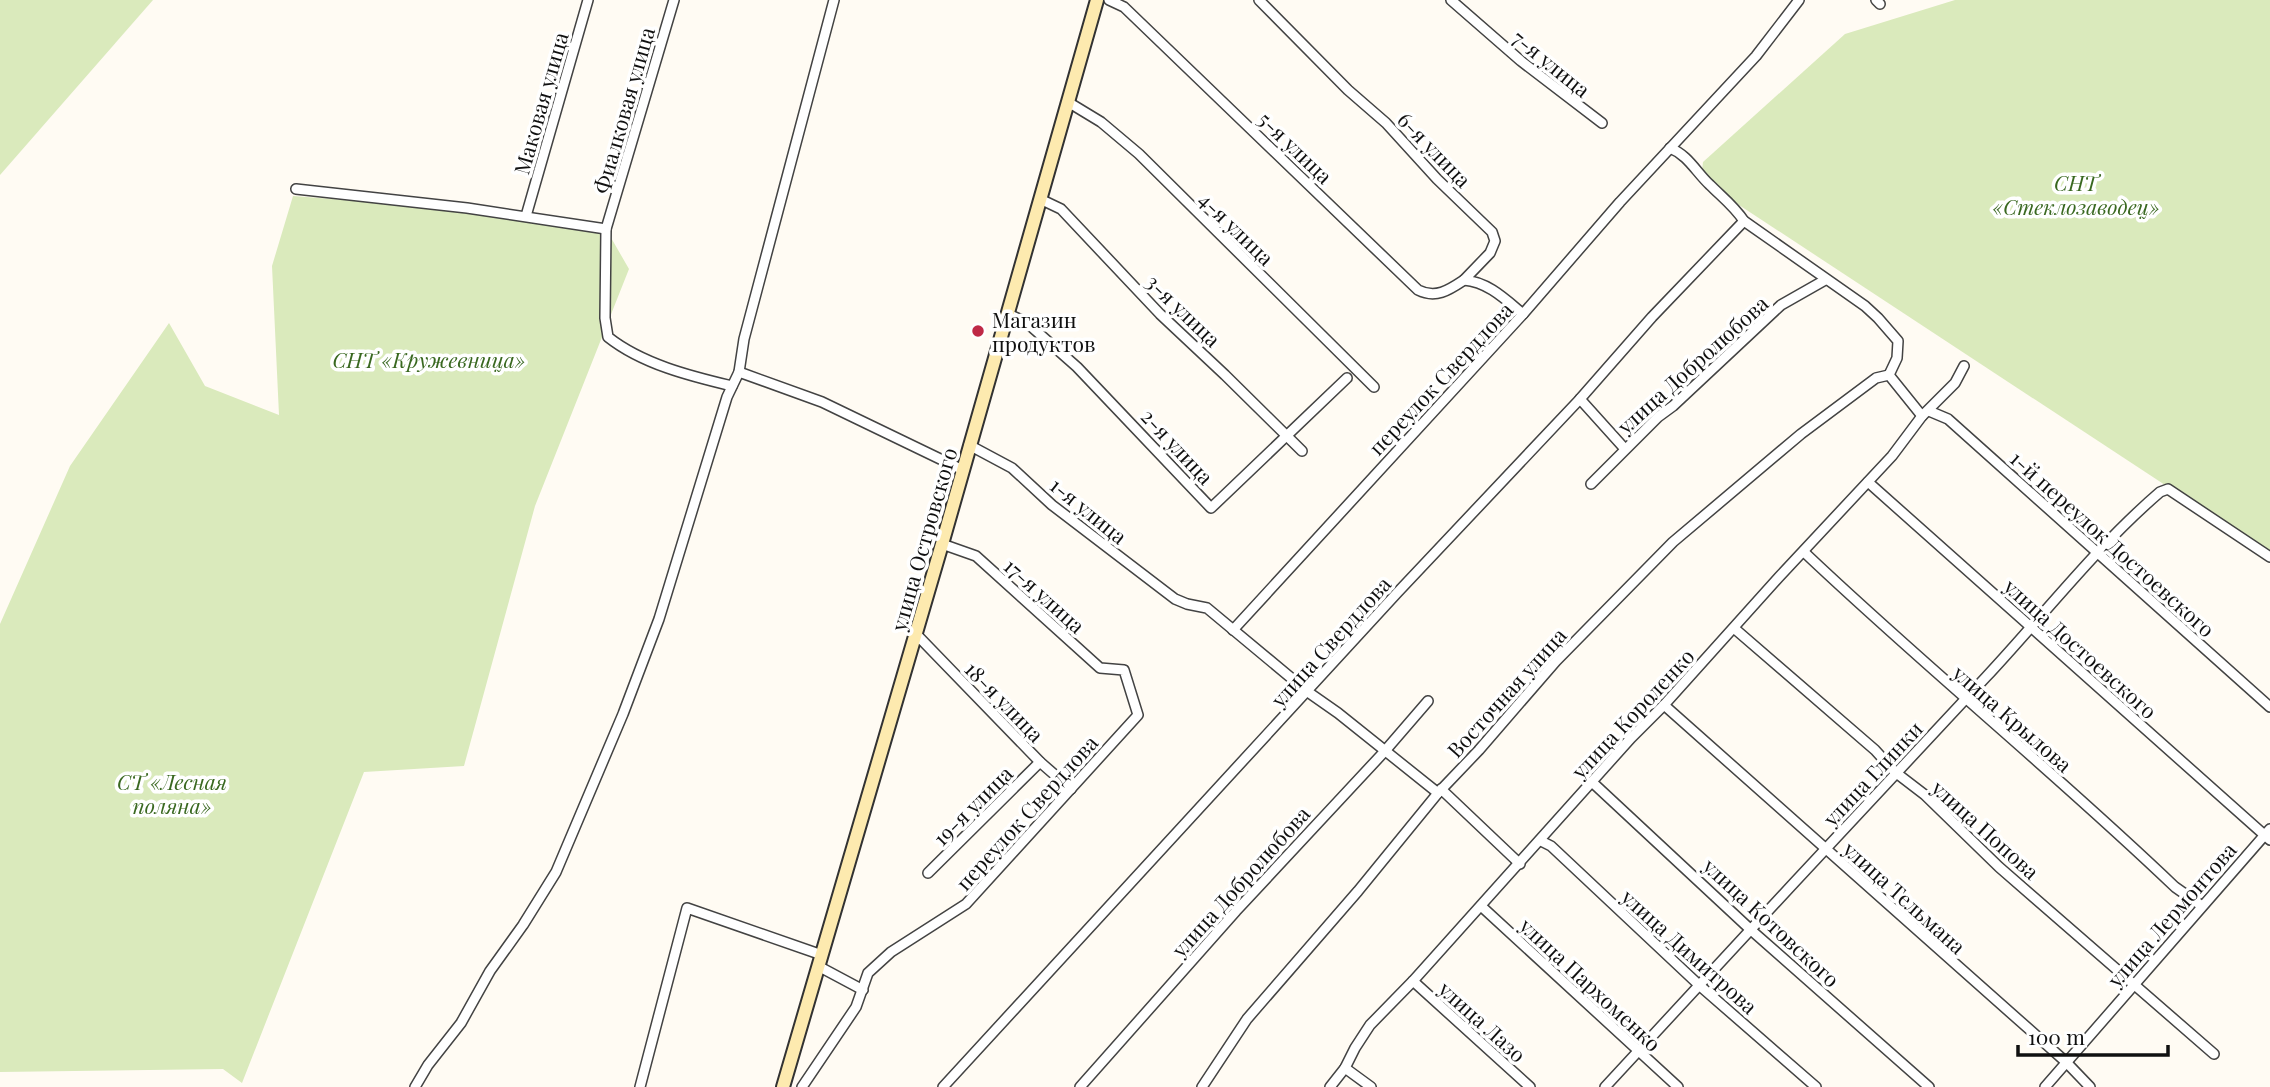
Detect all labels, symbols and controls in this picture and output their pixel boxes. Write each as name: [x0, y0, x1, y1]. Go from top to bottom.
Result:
street label: Фиалковая улица: [586, 23, 660, 196]
street label: 7-я улица: [1507, 23, 1597, 103]
street label: Маковая улица: [506, 28, 574, 178]
street label: 5-я улица: [1253, 105, 1339, 190]
street label: 6-я улица: [1392, 105, 1478, 193]
park label: СНТ «Стеклозаводец»: [1992, 168, 2160, 220]
street label: 4-я улица: [1193, 185, 1281, 271]
street label: 3-я улица: [1141, 268, 1228, 353]
street label: улица Добролюбова: [1610, 288, 1774, 440]
street label: переулок Свердлова: [1362, 295, 1519, 461]
place label: Магазин продуктов: [992, 305, 1096, 357]
marker: Магазин продуктов: [970, 323, 986, 339]
park label: СНТ «Кружевница»: [333, 345, 525, 373]
street label: 2-я улица: [1136, 402, 1221, 490]
street label: улица Островского: [883, 444, 963, 635]
street label: 1-й переулок Достоевского: [2005, 444, 2221, 642]
street label: 1-я улица: [1045, 470, 1134, 550]
street label: 17-я улица: [999, 551, 1092, 639]
street label: улица Свердлова: [1263, 569, 1396, 713]
street label: улица Достоевского: [1998, 571, 2163, 724]
street label: Восточная улица: [1440, 621, 1572, 763]
street label: улица Короленко: [1564, 642, 1700, 785]
street label: 18-я улица: [959, 654, 1051, 748]
street label: улица Крылова: [1947, 658, 2079, 778]
street label: улица Глинки: [1815, 714, 1928, 832]
street label: переулок Свердлова: [949, 728, 1104, 896]
street label: 19-я улица: [926, 759, 1018, 851]
park label: СТ «Лесная поляна»: [117, 767, 227, 819]
street label: улица Попова: [1926, 773, 2046, 885]
street label: улица Добролюбова: [1164, 799, 1316, 963]
street label: улица Тельмана: [1837, 834, 1973, 960]
street label: улица Лермонтова: [2100, 835, 2242, 993]
street label: улица Котовского: [1697, 851, 1846, 992]
street label: улица Димитрова: [1615, 882, 1764, 1020]
street label: улица Пархоменко: [1514, 910, 1668, 1057]
street label: улица Лазо: [1433, 974, 1533, 1068]
scale bar: [2018, 1014, 2168, 1058]
text: 100 m: [2028, 1022, 2085, 1050]

